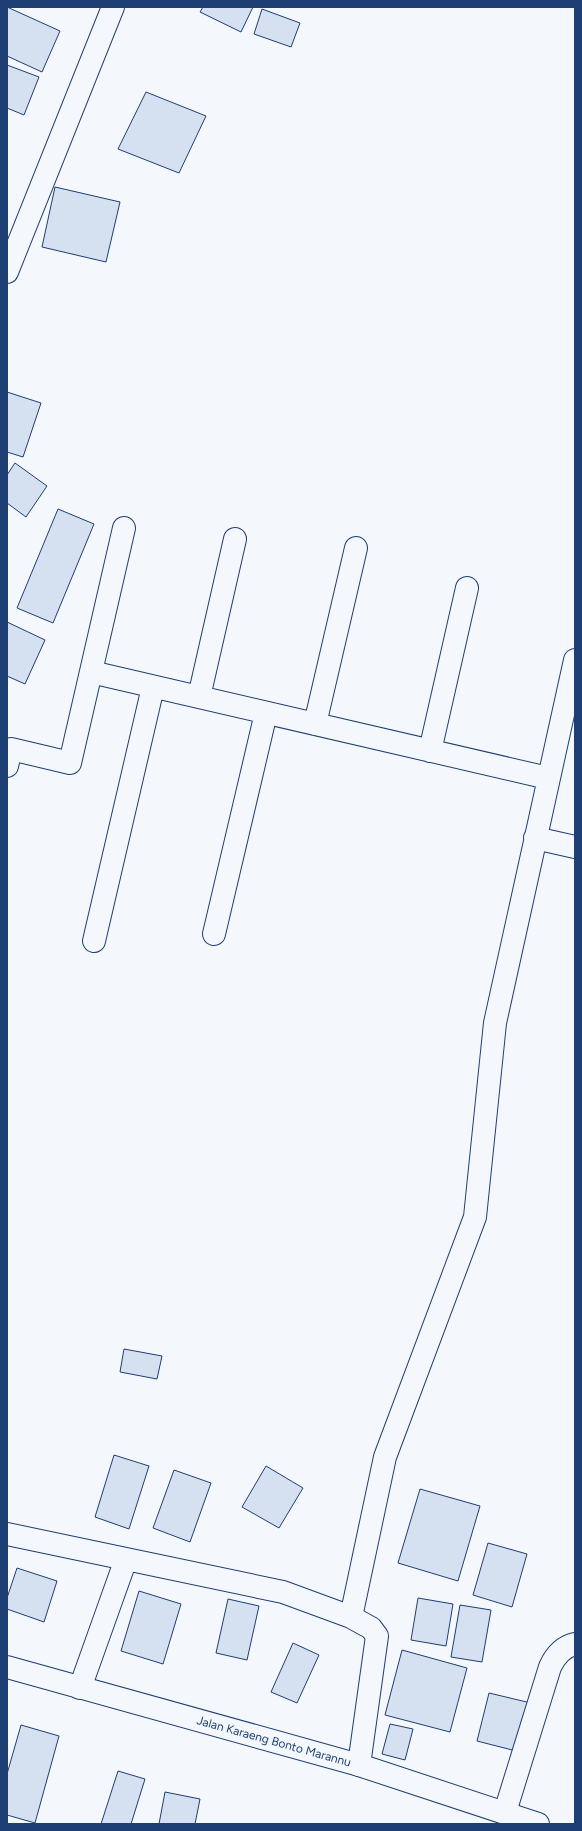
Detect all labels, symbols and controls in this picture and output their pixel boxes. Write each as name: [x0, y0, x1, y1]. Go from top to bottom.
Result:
street label: Jalan Karaeng Bonto Marannu: [195, 1713, 353, 1769]

